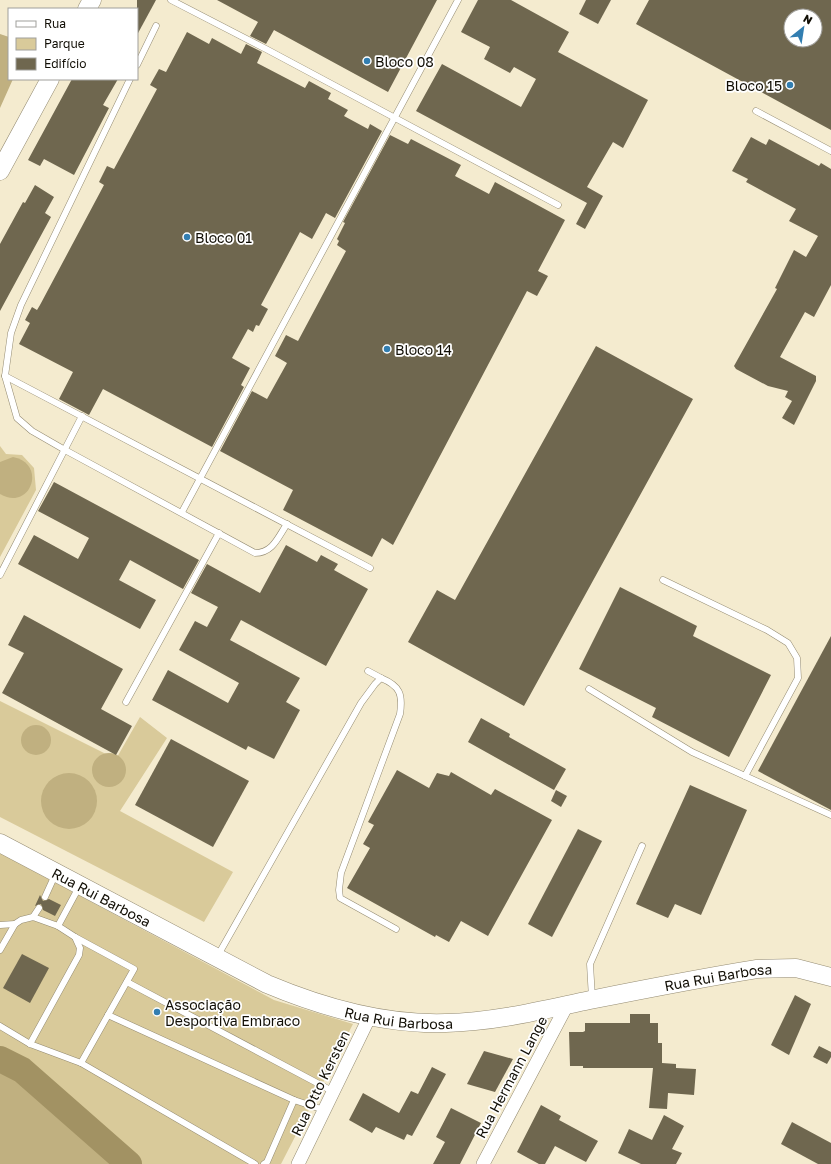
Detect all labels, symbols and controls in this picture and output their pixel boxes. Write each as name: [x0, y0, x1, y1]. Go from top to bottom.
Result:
legend: [8, 8, 138, 80]
north arrow: [783, 8, 823, 48]
text: N: [801, 11, 815, 27]
text: Rua: [44, 16, 66, 31]
text: Parque: [44, 36, 85, 51]
place label: Bloco 08: [375, 53, 434, 70]
text: Edifício: [44, 56, 86, 71]
marker: Bloco 08: [362, 56, 372, 66]
place label: Bloco 15: [725, 77, 782, 94]
marker: Bloco 15: [785, 80, 795, 90]
place label: Bloco 01: [195, 229, 252, 246]
marker: Bloco 01: [182, 232, 192, 242]
place label: Bloco 14: [395, 341, 452, 358]
marker: Bloco 14: [382, 344, 392, 354]
street label: Rua Rui Barbosa: [49, 864, 154, 930]
street label: Rua Rui Barbosa: [663, 960, 772, 994]
place label: Associação Desportiva Embraco: [165, 996, 300, 1029]
street label: Rua Rui Barbosa: [343, 1003, 453, 1032]
marker: Associação Desportiva Embraco: [152, 1007, 162, 1017]
street label: Rua Hermann Lange: [472, 1013, 550, 1141]
street label: Rua Otto Kersten: [287, 1028, 353, 1138]

